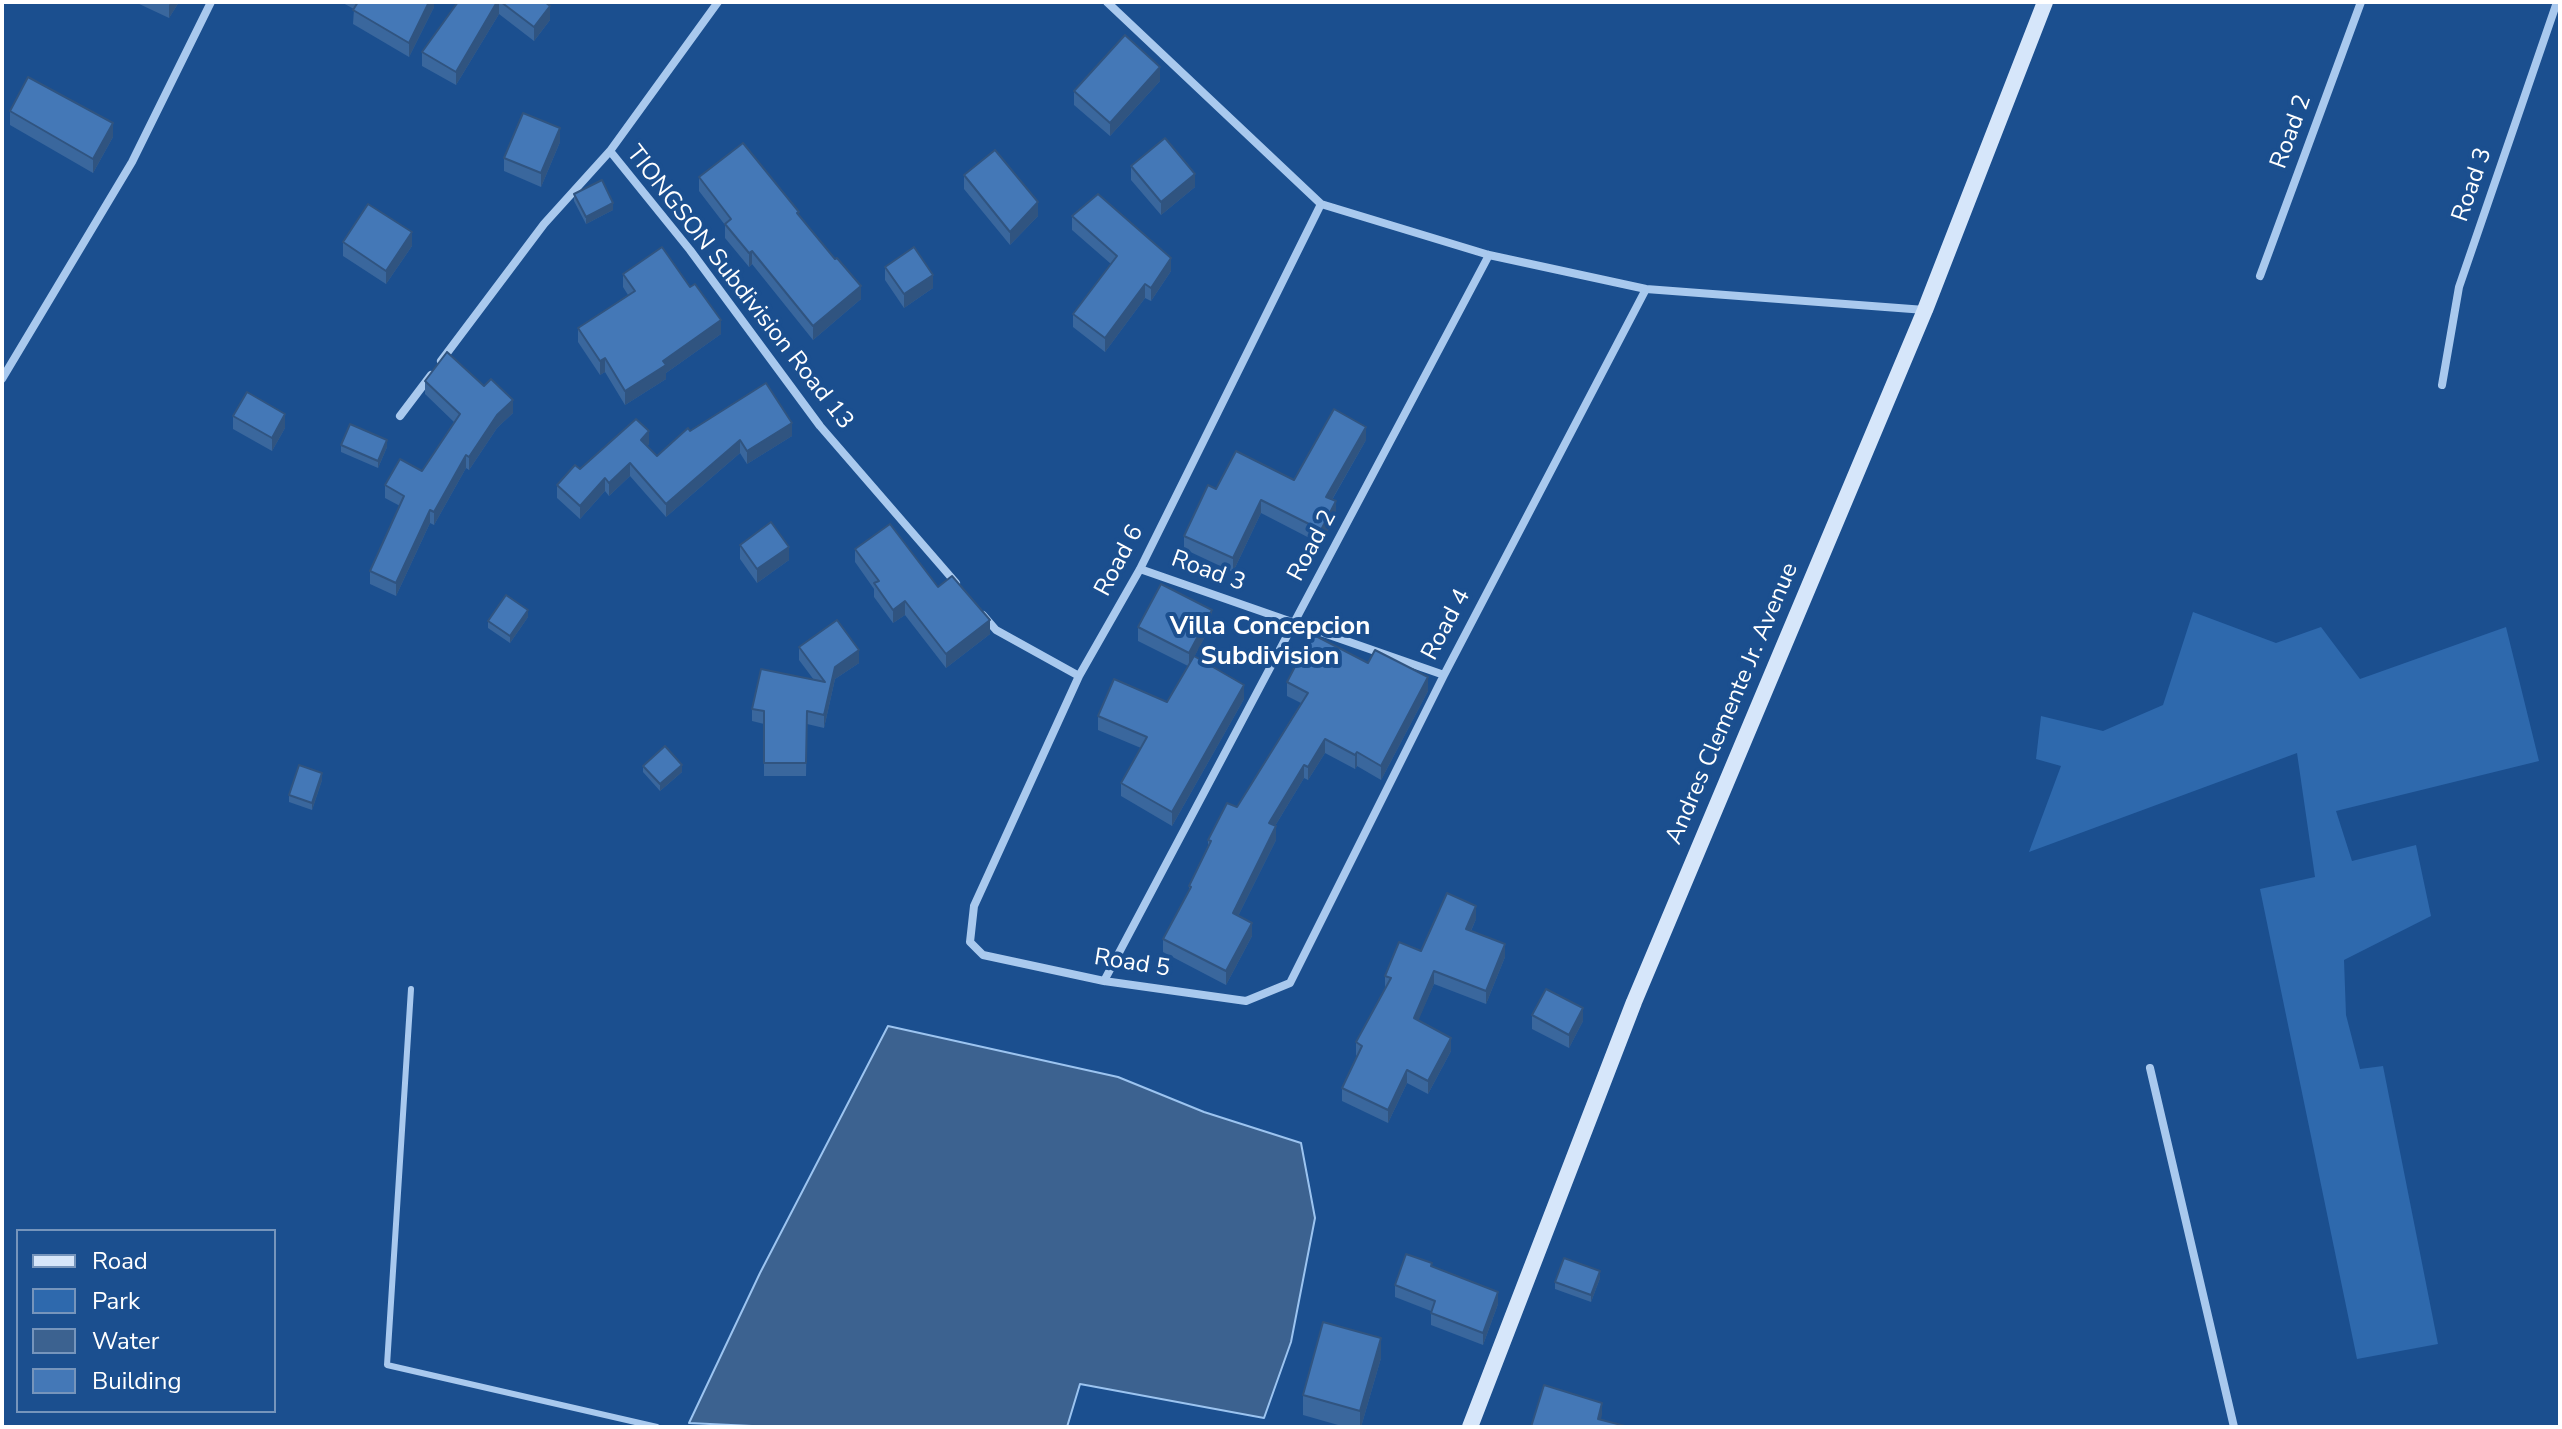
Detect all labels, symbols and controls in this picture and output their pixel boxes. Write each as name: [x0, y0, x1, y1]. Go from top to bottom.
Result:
street label: Road 2: [2265, 91, 2319, 173]
street label: TIONGSON Subdivision Road 13: [619, 140, 859, 436]
street label: Road 3: [2447, 144, 2499, 226]
street label: Road 2: [1282, 506, 1344, 586]
street label: Road 6: [1089, 521, 1151, 601]
street label: Road 3: [1167, 545, 1249, 599]
street label: Andres Clemente Jr. Avenue: [1660, 559, 1806, 849]
street label: Road 4: [1416, 585, 1478, 665]
district label: Villa Concepcion Subdivision: [1170, 612, 1370, 674]
street label: Road 5: [1092, 944, 1172, 984]
legend: [16, 1229, 276, 1413]
text: Road: [92, 1245, 148, 1277]
text: Park: [92, 1285, 140, 1317]
text: Water: [92, 1325, 159, 1357]
text: Building: [92, 1365, 182, 1397]

